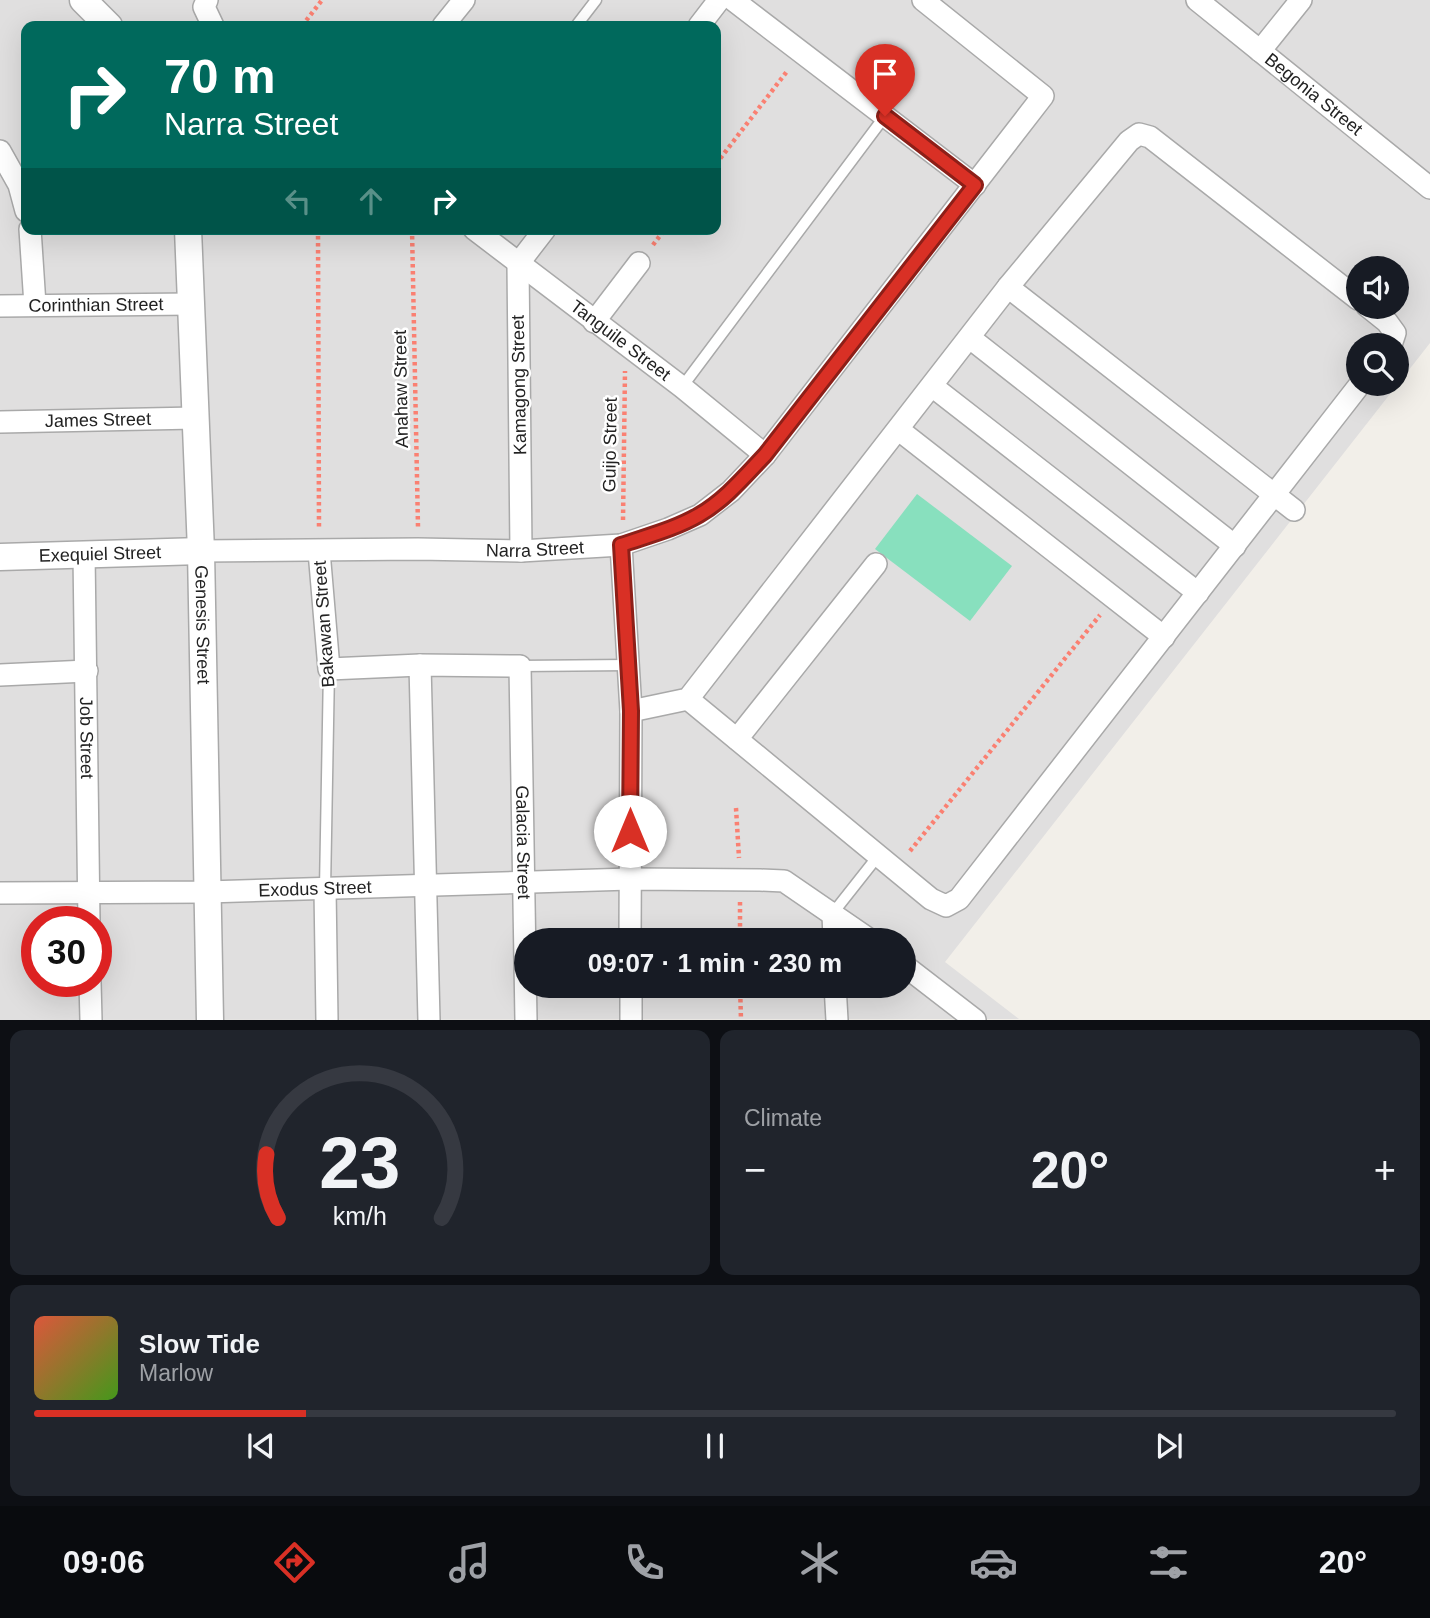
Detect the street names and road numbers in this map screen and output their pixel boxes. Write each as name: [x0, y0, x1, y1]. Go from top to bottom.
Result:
street label: Begonia Street: [1261, 49, 1366, 139]
street label: Corinthian Street: [28, 294, 164, 316]
street label: Tanguile Street: [567, 296, 674, 385]
street label: Kamagong Street: [508, 315, 530, 455]
street label: Anahaw Street: [390, 330, 412, 448]
street label: Guijo Street: [599, 397, 621, 493]
street label: James Street: [45, 409, 151, 431]
street label: Narra Street: [486, 537, 585, 561]
street label: Exequiel Street: [39, 542, 161, 566]
street label: Bakawan Street: [310, 560, 338, 688]
street label: Genesis Street: [191, 565, 214, 684]
street label: Job Street: [76, 697, 97, 779]
street label: Galacia Street: [512, 785, 534, 900]
street label: Exodus Street: [258, 877, 372, 900]

